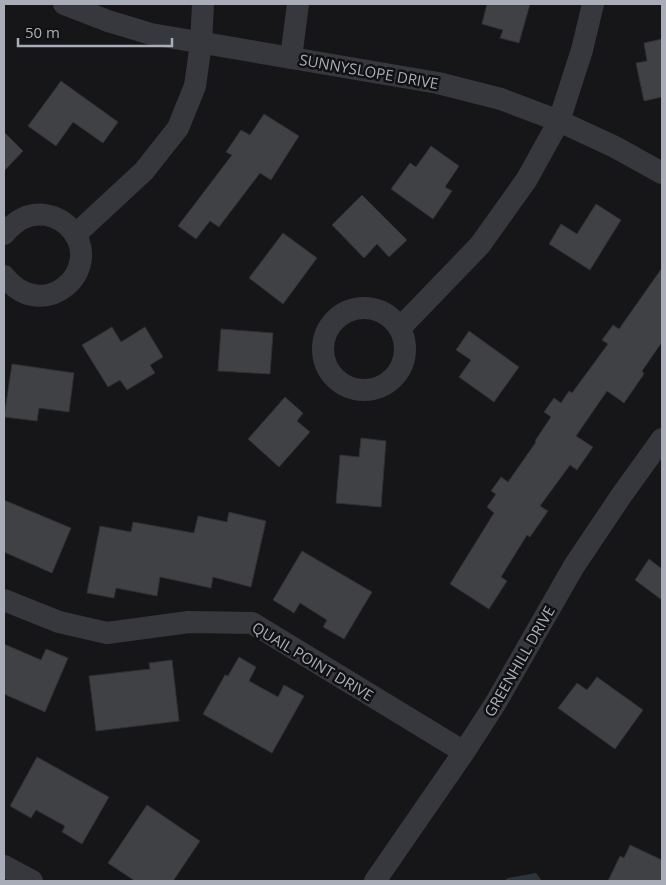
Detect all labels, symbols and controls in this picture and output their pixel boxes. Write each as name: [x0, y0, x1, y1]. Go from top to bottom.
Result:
scale bar: [18, 15, 171, 47]
text: 50 m: [25, 22, 60, 42]
street label: SUNNYSLOPE DRIVE: [298, 49, 440, 93]
street label: GREENHILL DRIVE: [479, 602, 559, 720]
street label: QUAIL POINT DRIVE: [249, 617, 377, 705]

